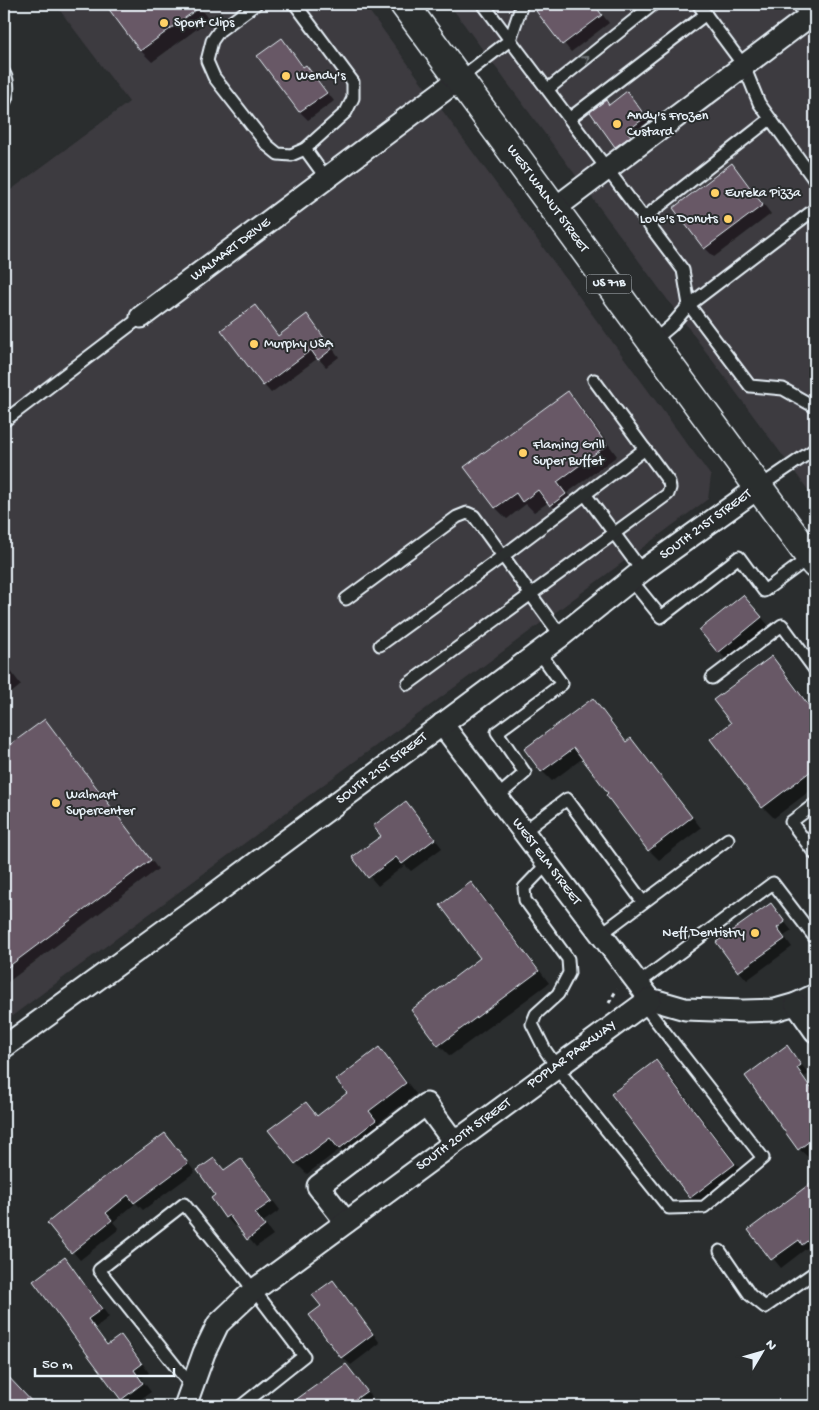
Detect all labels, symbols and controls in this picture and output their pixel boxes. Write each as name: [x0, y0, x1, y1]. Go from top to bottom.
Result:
place label: Sport Clips: [174, 15, 235, 32]
marker: Sport Clips: [158, 17, 170, 29]
one-way arrow: [580, 56, 589, 64]
place label: Wendy's: [296, 68, 346, 85]
marker: Wendy's: [280, 70, 292, 82]
place label: Andy's Frozen Custard: [627, 108, 709, 141]
marker: Andy's Frozen Custard: [611, 118, 623, 130]
street label: WEST WALNUT STREET: [502, 142, 592, 257]
place label: Eureka Pizza: [725, 185, 802, 202]
marker: Eureka Pizza: [709, 187, 721, 199]
place label: Love's Donuts: [640, 211, 719, 228]
marker: Love's Donuts: [722, 213, 734, 225]
street label: WALMART DRIVE: [188, 214, 275, 286]
road number: US 71B: [586, 274, 632, 294]
place label: Murphy USA: [264, 336, 333, 353]
marker: Murphy USA: [248, 338, 260, 350]
place label: Flaming Grill Super Buffet: [532, 437, 605, 470]
marker: Flaming Grill Super Buffet: [517, 447, 529, 459]
street label: SOUTH 21ST STREET: [657, 486, 756, 564]
street label: SOUTH 21ST STREET: [333, 729, 431, 809]
place label: Walmart Supercenter: [66, 787, 136, 820]
marker: Walmart Supercenter: [50, 797, 62, 809]
street label: WEST ELM STREET: [508, 815, 585, 909]
place label: Neff Dentistry: [662, 925, 745, 942]
marker: Neff Dentistry: [749, 927, 761, 939]
street label: POPLAR PARKWAY: [523, 1017, 620, 1094]
street label: SOUTH 20TH STREET: [413, 1094, 515, 1175]
north arrow: [736, 1328, 786, 1378]
text: N: [761, 1337, 780, 1354]
scale bar: [35, 1345, 174, 1377]
text: 50 m: [42, 1356, 73, 1374]

